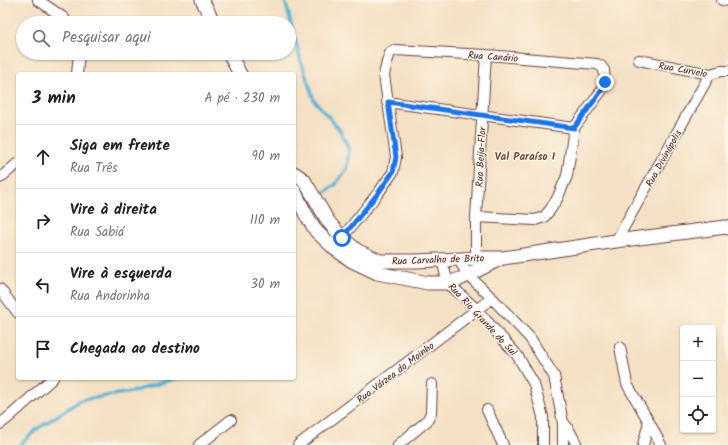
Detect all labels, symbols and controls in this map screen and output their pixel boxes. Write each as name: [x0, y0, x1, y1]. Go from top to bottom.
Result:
search box: [16, 16, 296, 60]
text: Pesquisar aqui: [62, 26, 151, 50]
icon: search: [30, 27, 52, 49]
street label: Rua Canário: [467, 47, 519, 67]
street label: Rua Curvelo: [657, 58, 709, 82]
route end: [596, 73, 614, 91]
text: 3 min: [32, 85, 76, 112]
text: A pé · 230 m: [204, 88, 280, 109]
street label: Rua Beija-Flor: [471, 126, 491, 187]
street label: Rua Divinópolis: [642, 126, 687, 190]
text: Siga em frente: [70, 134, 170, 158]
icon: ahead: [32, 146, 54, 168]
text: 90 m: [252, 146, 280, 167]
district label: Val Paraíso I: [495, 148, 556, 166]
text: Rua Três: [70, 158, 118, 179]
text: Vire à direita: [70, 198, 157, 222]
icon: right: [32, 210, 54, 232]
text: 110 m: [250, 210, 280, 231]
text: Rua Sabiá: [70, 222, 124, 243]
route start: [333, 229, 351, 247]
street label: Rua Carvalho de Brito: [392, 250, 485, 270]
text: Vire à esquerda: [70, 262, 172, 286]
icon: left: [32, 274, 54, 296]
text: 30 m: [251, 274, 280, 295]
street label: Rua Rio Grande do Sul: [444, 279, 521, 360]
text: Rua Andorinha: [70, 286, 150, 307]
map controls: [680, 325, 716, 433]
button: +: [680, 325, 716, 361]
text: Chegada ao destino: [70, 337, 200, 361]
icon: arrive: [32, 338, 54, 360]
street label: Rua Várzea do Moinho: [353, 338, 438, 407]
button: −: [680, 361, 716, 397]
button: locate: [680, 397, 716, 433]

